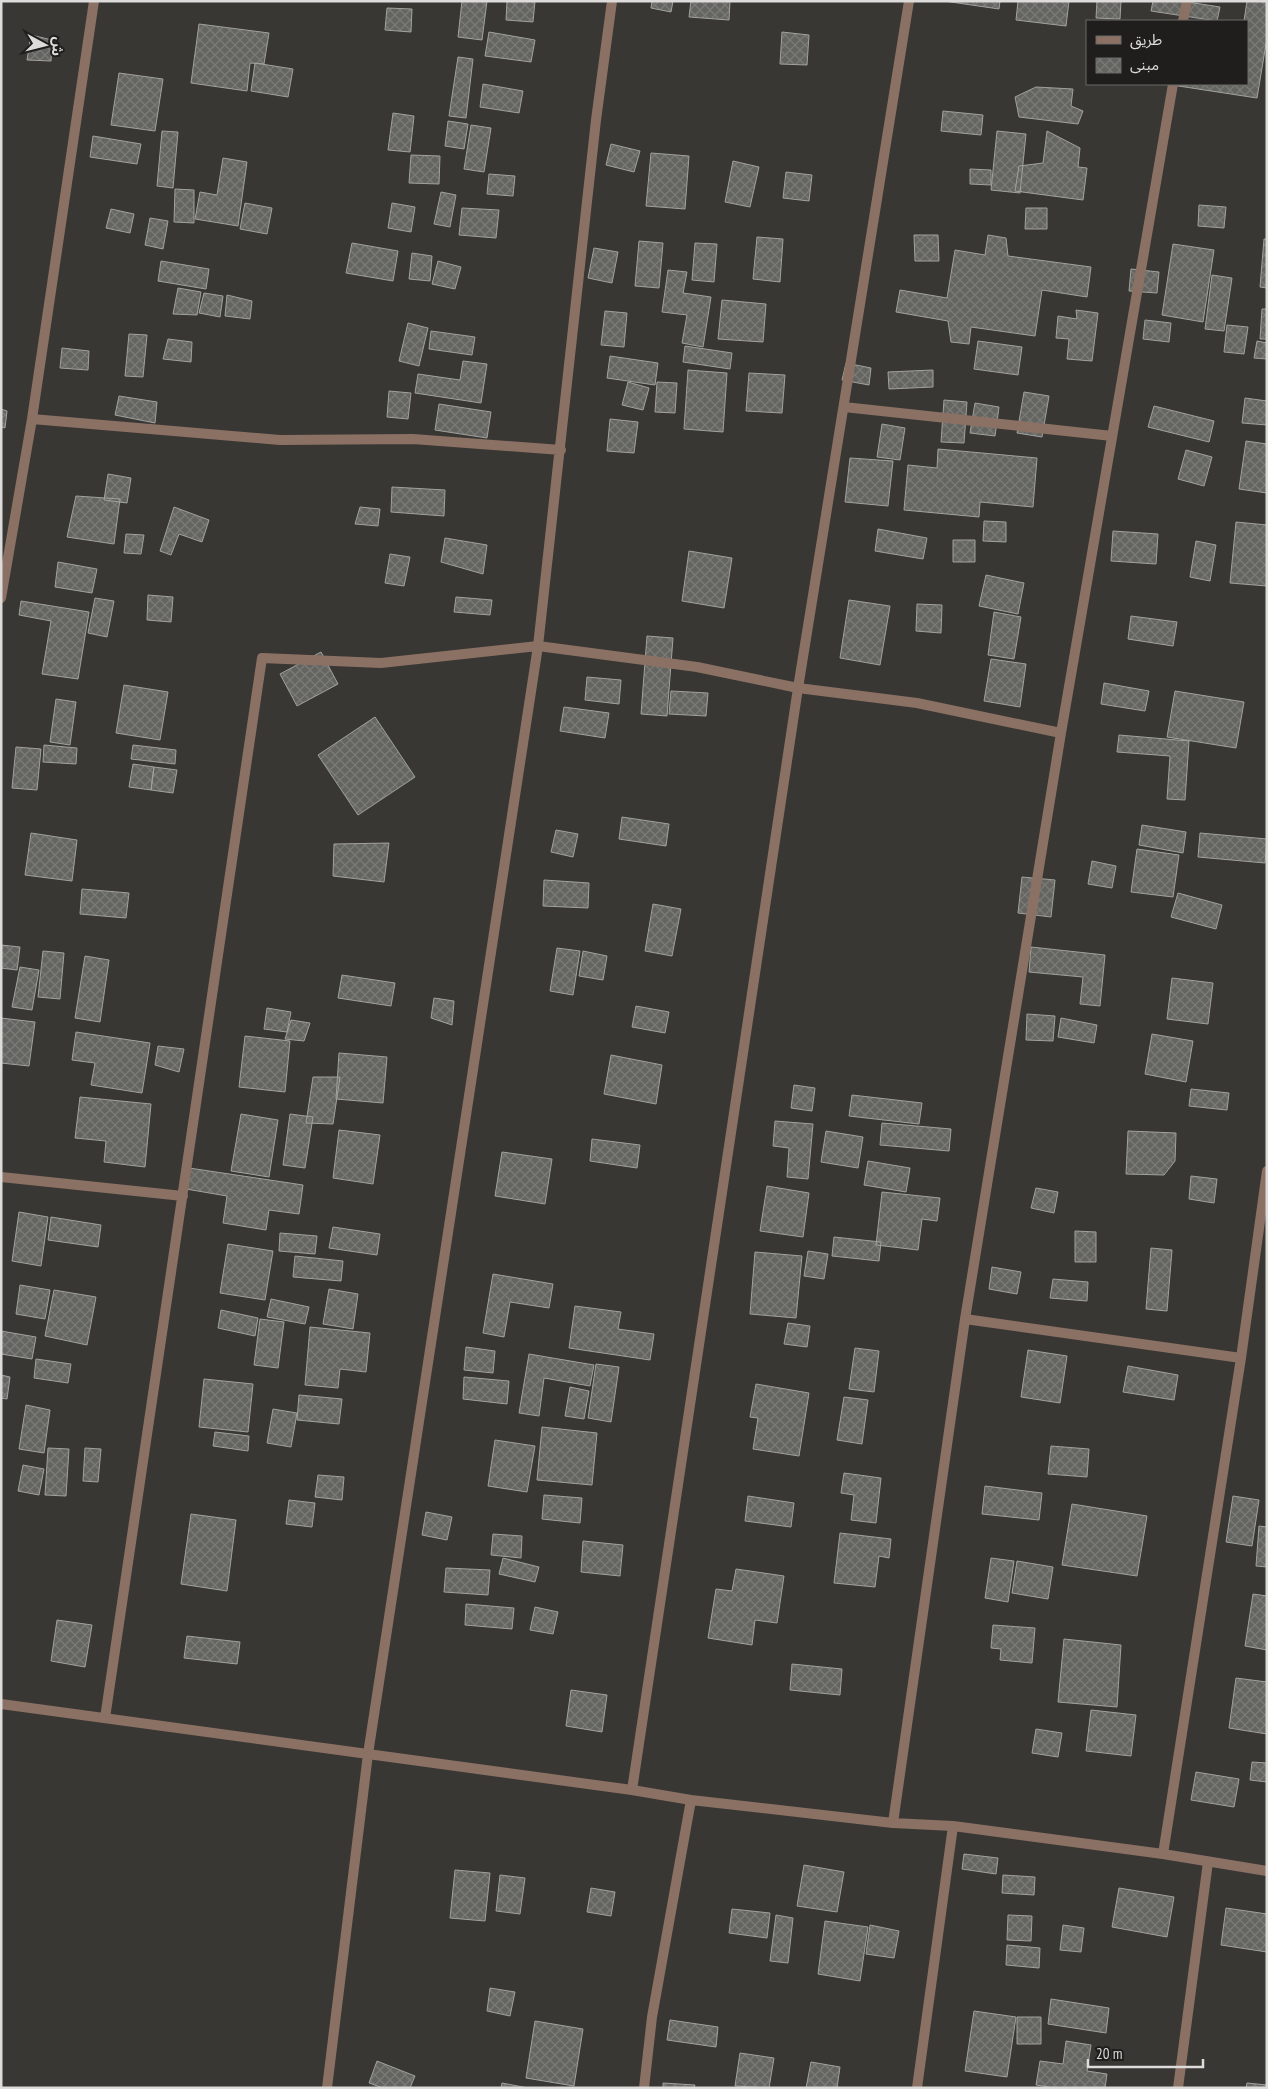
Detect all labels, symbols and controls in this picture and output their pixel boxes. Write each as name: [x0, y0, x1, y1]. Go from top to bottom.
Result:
north arrow: [20, 20, 70, 70]
legend: [1086, 20, 1248, 85]
text: طريق: [1130, 30, 1162, 50]
text: ش: [48, 36, 68, 57]
text: مبنى: [1130, 55, 1159, 74]
scale bar: [1088, 2036, 1203, 2068]
text: 20 m: [1096, 2044, 1122, 2063]

